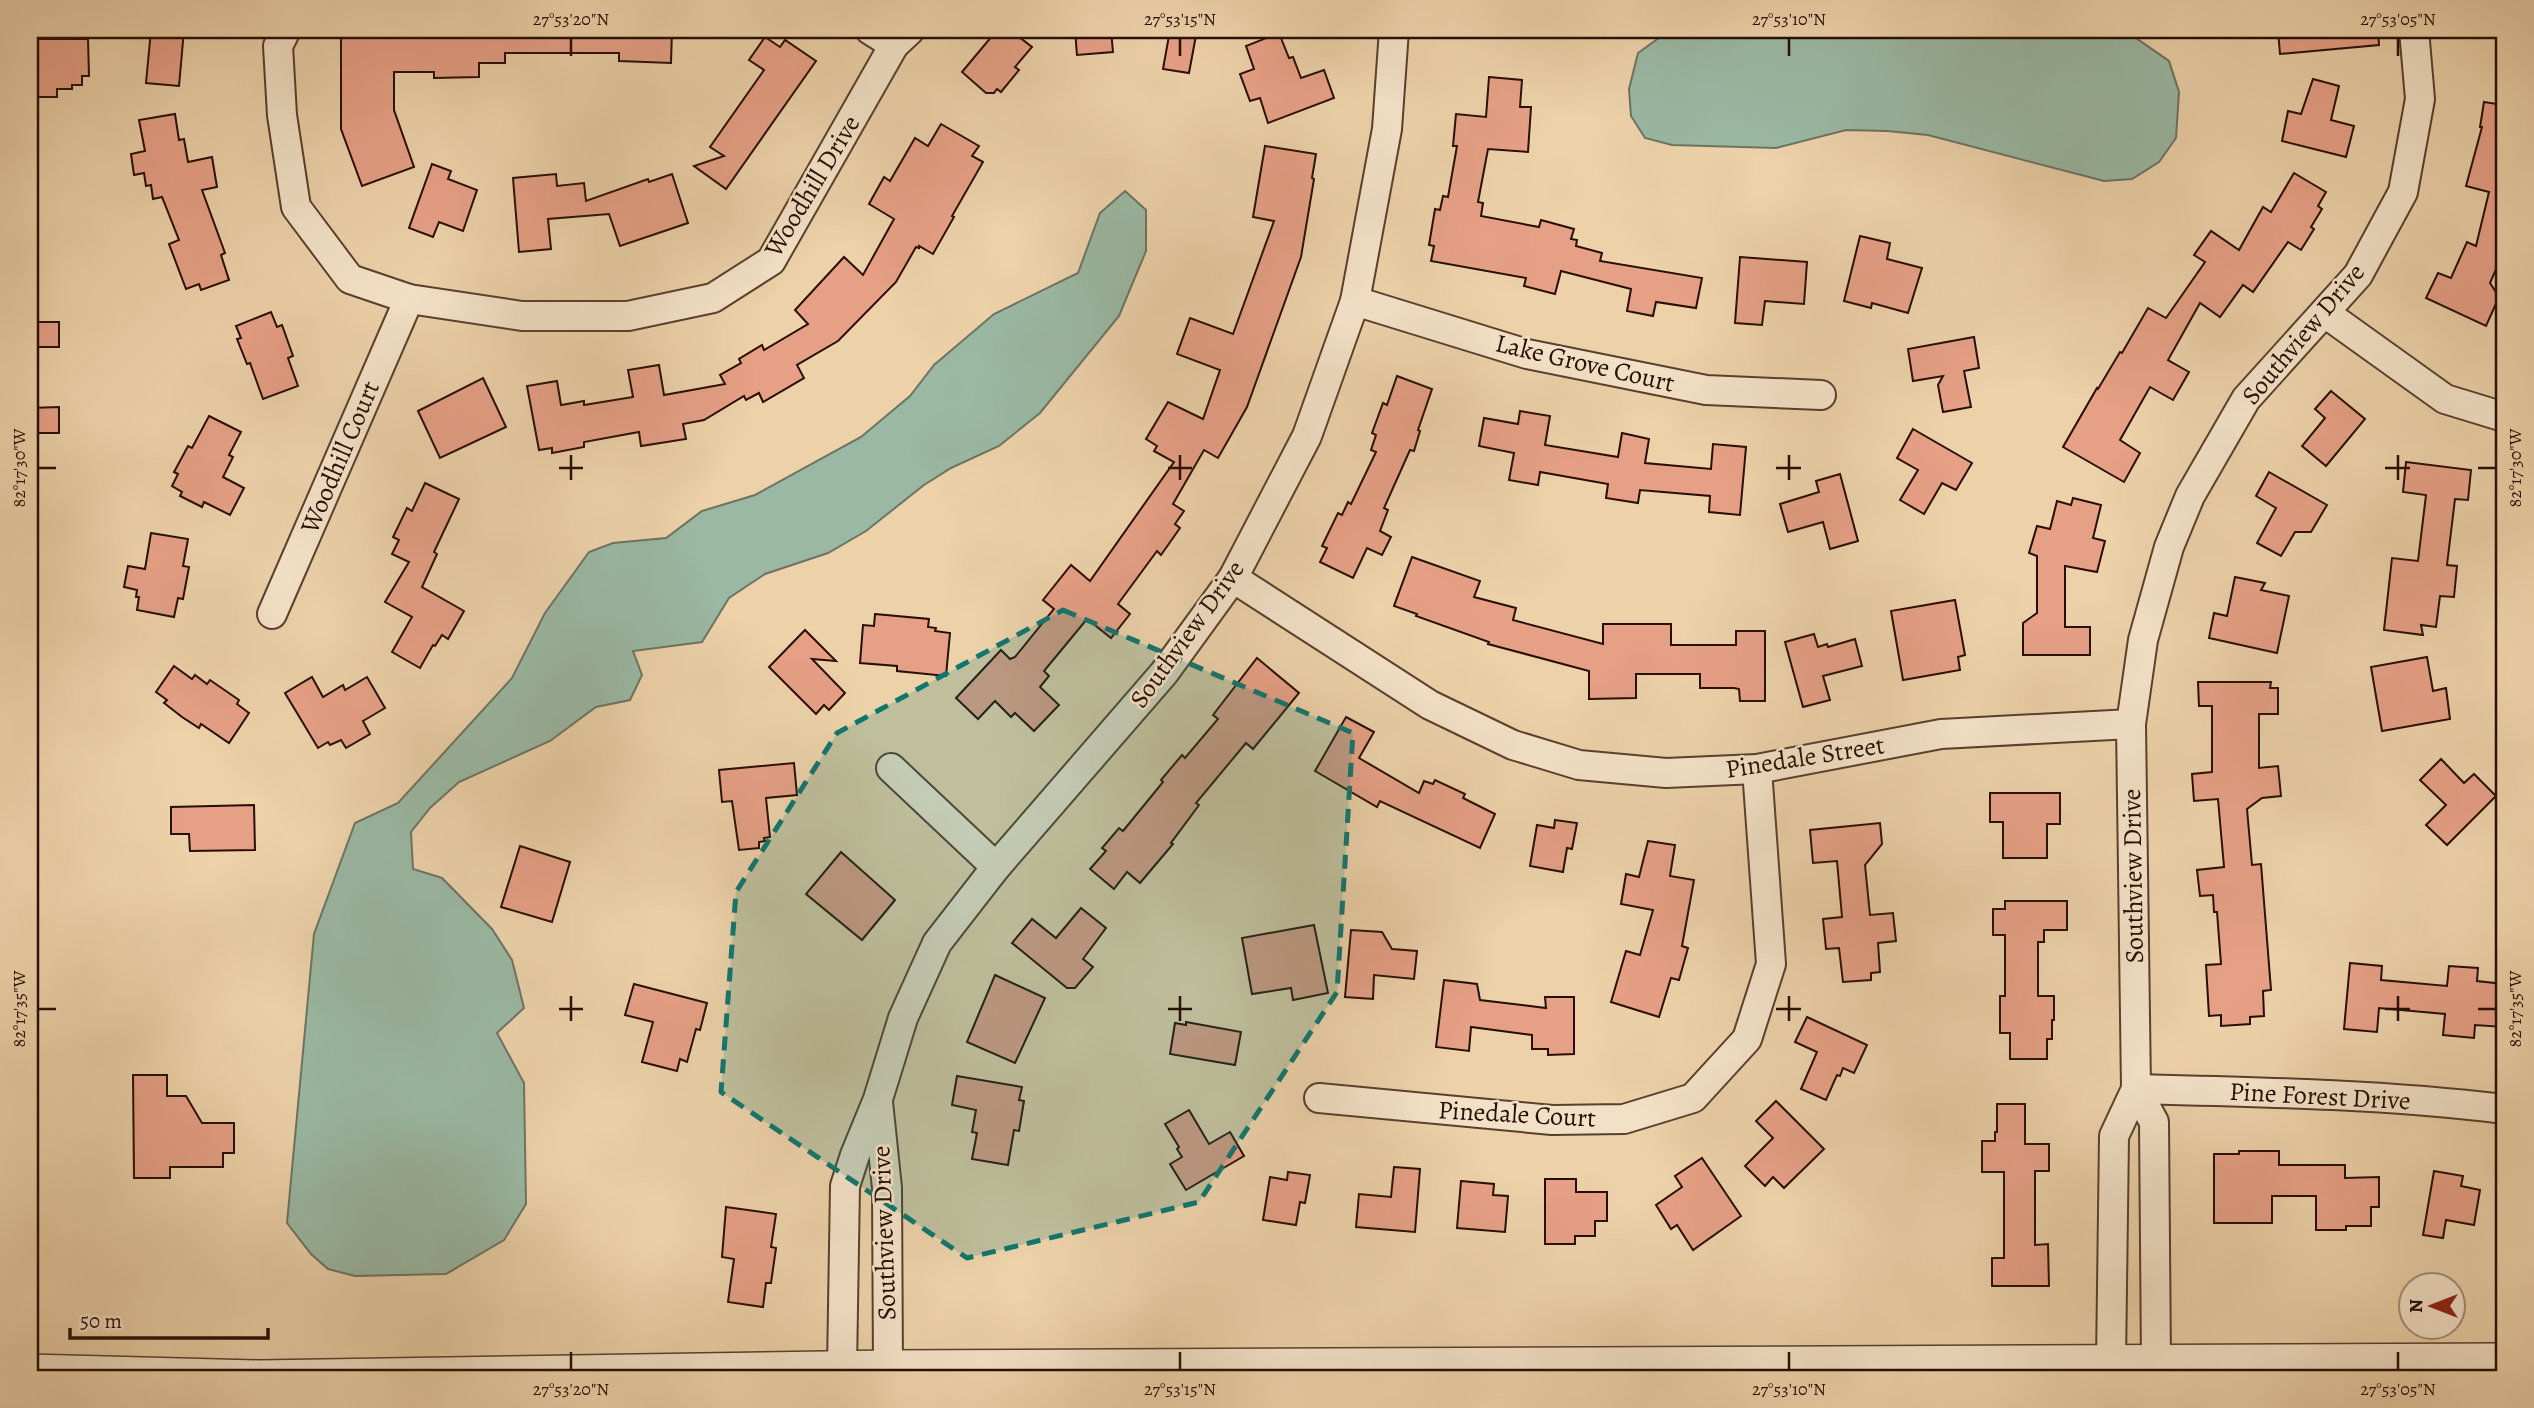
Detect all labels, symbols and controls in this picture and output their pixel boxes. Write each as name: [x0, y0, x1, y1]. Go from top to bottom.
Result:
text: 27°53'20"N: [533, 7, 609, 31]
text: 27°53'15"N: [1144, 7, 1216, 31]
text: 27°53'10"N: [1752, 7, 1826, 31]
text: 27°53'05"N: [2360, 7, 2436, 31]
street label: Woodhill Drive: [755, 109, 868, 264]
street label: Southview Drive: [2233, 256, 2373, 412]
street label: Lake Grove Court: [1492, 325, 1678, 401]
street label: Woodhill Court: [292, 375, 388, 540]
text: 82°17'30"W: [7, 428, 31, 507]
text: 82°17'30"W: [2503, 428, 2527, 507]
street label: Southview Drive: [1122, 553, 1252, 715]
street label: Pinedale Street: [1723, 727, 1887, 787]
street label: Southview Drive: [2114, 788, 2152, 964]
text: 82°17'35"W: [7, 970, 31, 1047]
text: 82°17'35"W: [2503, 970, 2527, 1047]
street label: Pine Forest Drive: [2228, 1074, 2412, 1118]
street label: Pinedale Court: [1437, 1092, 1597, 1136]
street label: Southview Drive: [863, 1145, 905, 1321]
north arrow: [2398, 1272, 2468, 1342]
scale bar: [70, 1296, 268, 1340]
text: N: [2403, 1299, 2429, 1313]
text: 50 m: [80, 1307, 122, 1335]
text: 27°53'20"N: [533, 1377, 609, 1401]
text: 27°53'15"N: [1144, 1377, 1216, 1401]
text: 27°53'10"N: [1752, 1377, 1826, 1401]
text: 27°53'05"N: [2360, 1377, 2436, 1401]

